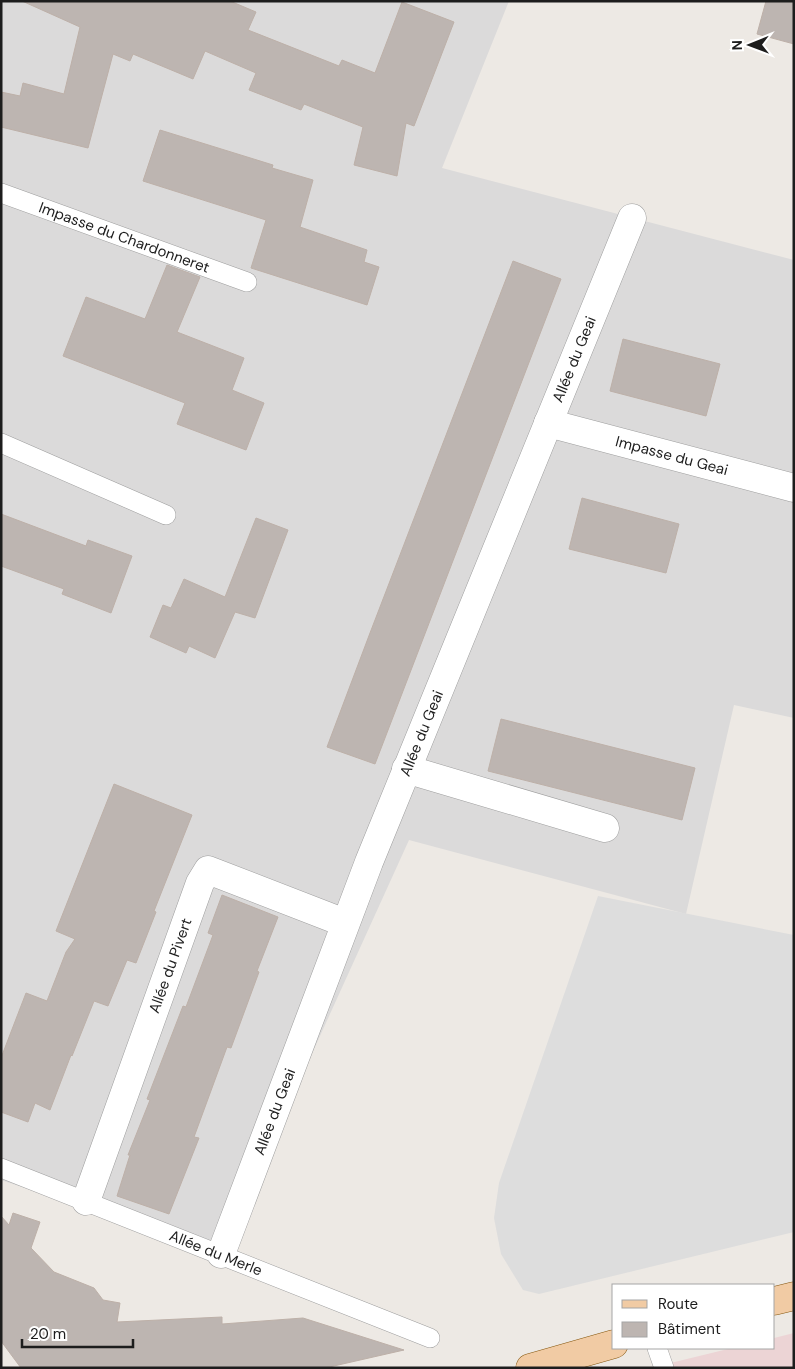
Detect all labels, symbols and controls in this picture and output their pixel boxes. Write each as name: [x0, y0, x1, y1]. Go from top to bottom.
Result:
north arrow: [725, 20, 775, 70]
text: N: [728, 40, 746, 50]
street label: Impasse du Chardonneret: [36, 197, 213, 278]
street label: Allée du Geai: [548, 313, 601, 405]
street label: Impasse du Geai: [613, 431, 730, 480]
street label: Allée du Geai: [395, 687, 448, 779]
street label: Allée du Pivert: [144, 915, 197, 1016]
street label: Allée du Geai: [249, 1065, 300, 1158]
street label: Allée du Merle: [166, 1226, 265, 1281]
legend: [612, 1284, 775, 1349]
text: Route: [658, 1294, 698, 1314]
scale bar: [22, 1316, 134, 1348]
text: Bâtiment: [658, 1319, 721, 1339]
text: 20 m: [30, 1324, 66, 1344]

